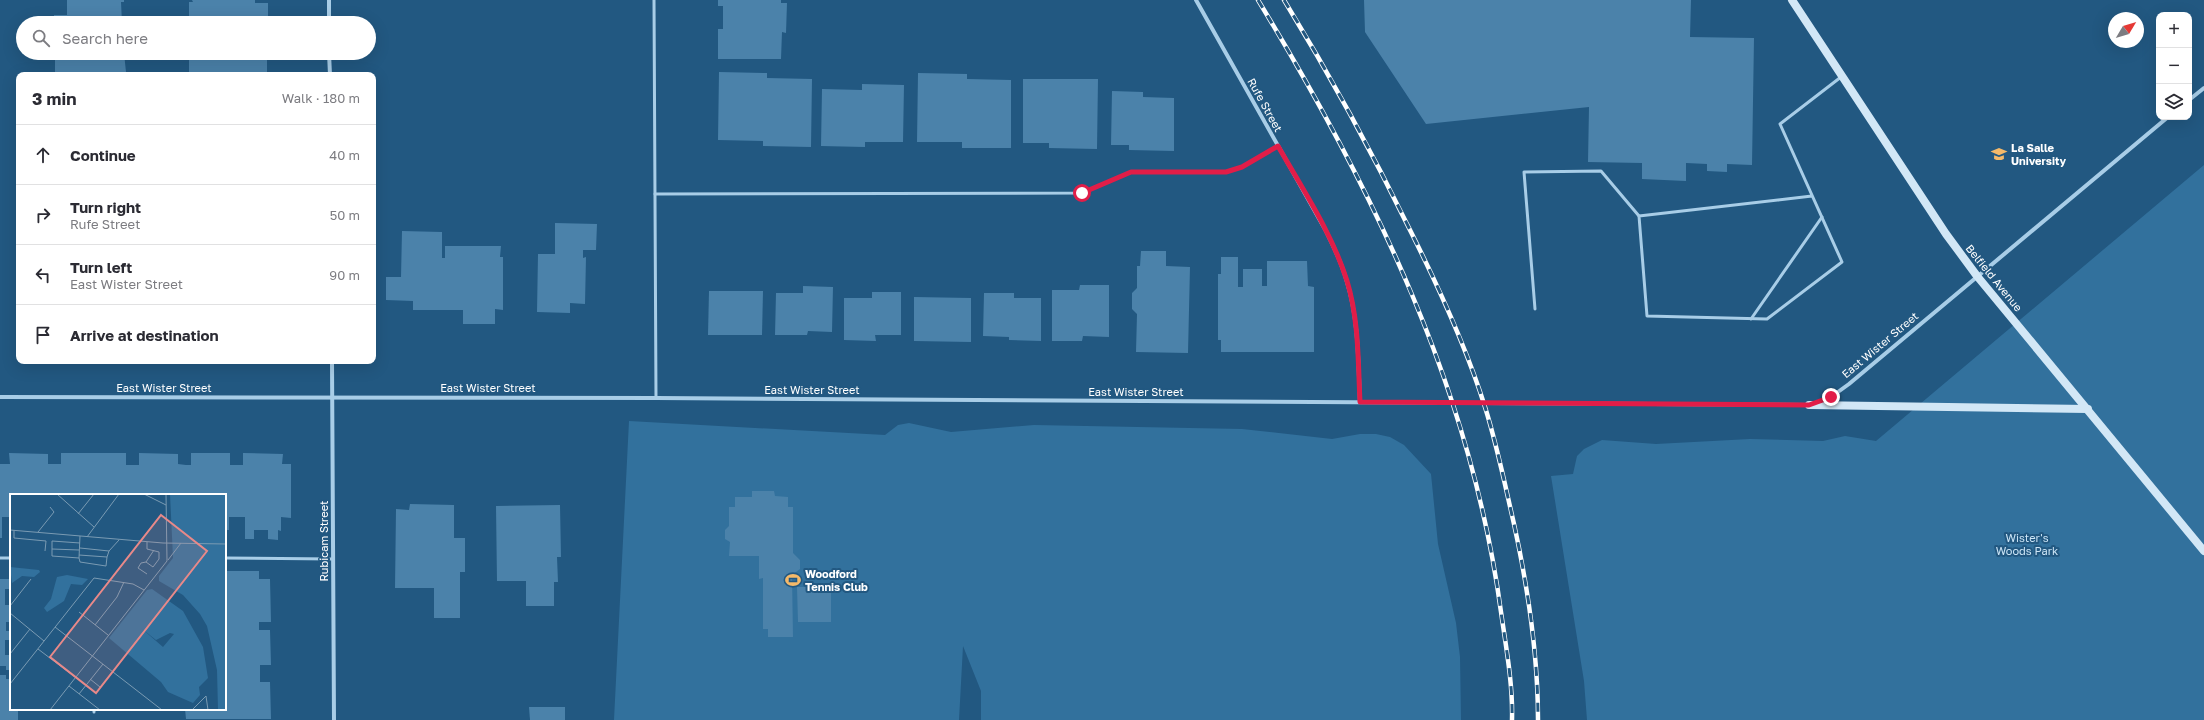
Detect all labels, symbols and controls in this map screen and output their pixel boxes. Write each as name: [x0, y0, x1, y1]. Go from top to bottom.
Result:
north arrow: [2108, 12, 2144, 48]
map controls: [2156, 12, 2192, 120]
button: +: [2156, 12, 2192, 48]
search box: [16, 16, 376, 60]
icon: search: [30, 27, 52, 49]
text: Search here: [62, 29, 148, 47]
button: −: [2156, 48, 2192, 84]
street label: Rufe Street: [1245, 76, 1286, 134]
button: layers: [2156, 84, 2192, 120]
text: 3 min: [32, 88, 76, 109]
text: Walk · 180 m: [282, 90, 360, 106]
place label: La Salle University: [2011, 141, 2067, 167]
icon: ahead: [32, 144, 54, 166]
school or university icon: La Salle University: [1990, 145, 2008, 163]
text: Continue: [70, 146, 136, 164]
text: 40 m: [329, 147, 360, 163]
route start: [1073, 184, 1091, 202]
text: Turn right: [70, 198, 141, 216]
icon: right: [32, 204, 54, 226]
text: 50 m: [330, 207, 360, 223]
text: Rufe Street: [70, 216, 140, 232]
street label: Belfield Avenue: [1963, 242, 2025, 314]
text: Turn left: [70, 258, 132, 276]
icon: left: [32, 264, 54, 286]
text: 90 m: [329, 267, 360, 283]
text: East Wister Street: [70, 276, 183, 292]
street label: East Wister Street: [1839, 309, 1920, 380]
icon: arrive: [32, 324, 54, 346]
text: Arrive at destination: [70, 326, 219, 344]
street label: East Wister Street: [116, 381, 212, 394]
street label: East Wister Street: [440, 381, 536, 394]
street label: East Wister Street: [764, 383, 860, 396]
street label: East Wister Street: [1088, 385, 1184, 398]
route end: [1822, 388, 1840, 406]
inset map: [10, 494, 226, 710]
street label: Rubicam Street: [317, 501, 330, 581]
park label: Wister's Woods Park: [1996, 531, 2058, 557]
place label: Woodford Tennis Club: [805, 567, 868, 593]
sports icon: Woodford Tennis Club: [784, 571, 802, 589]

